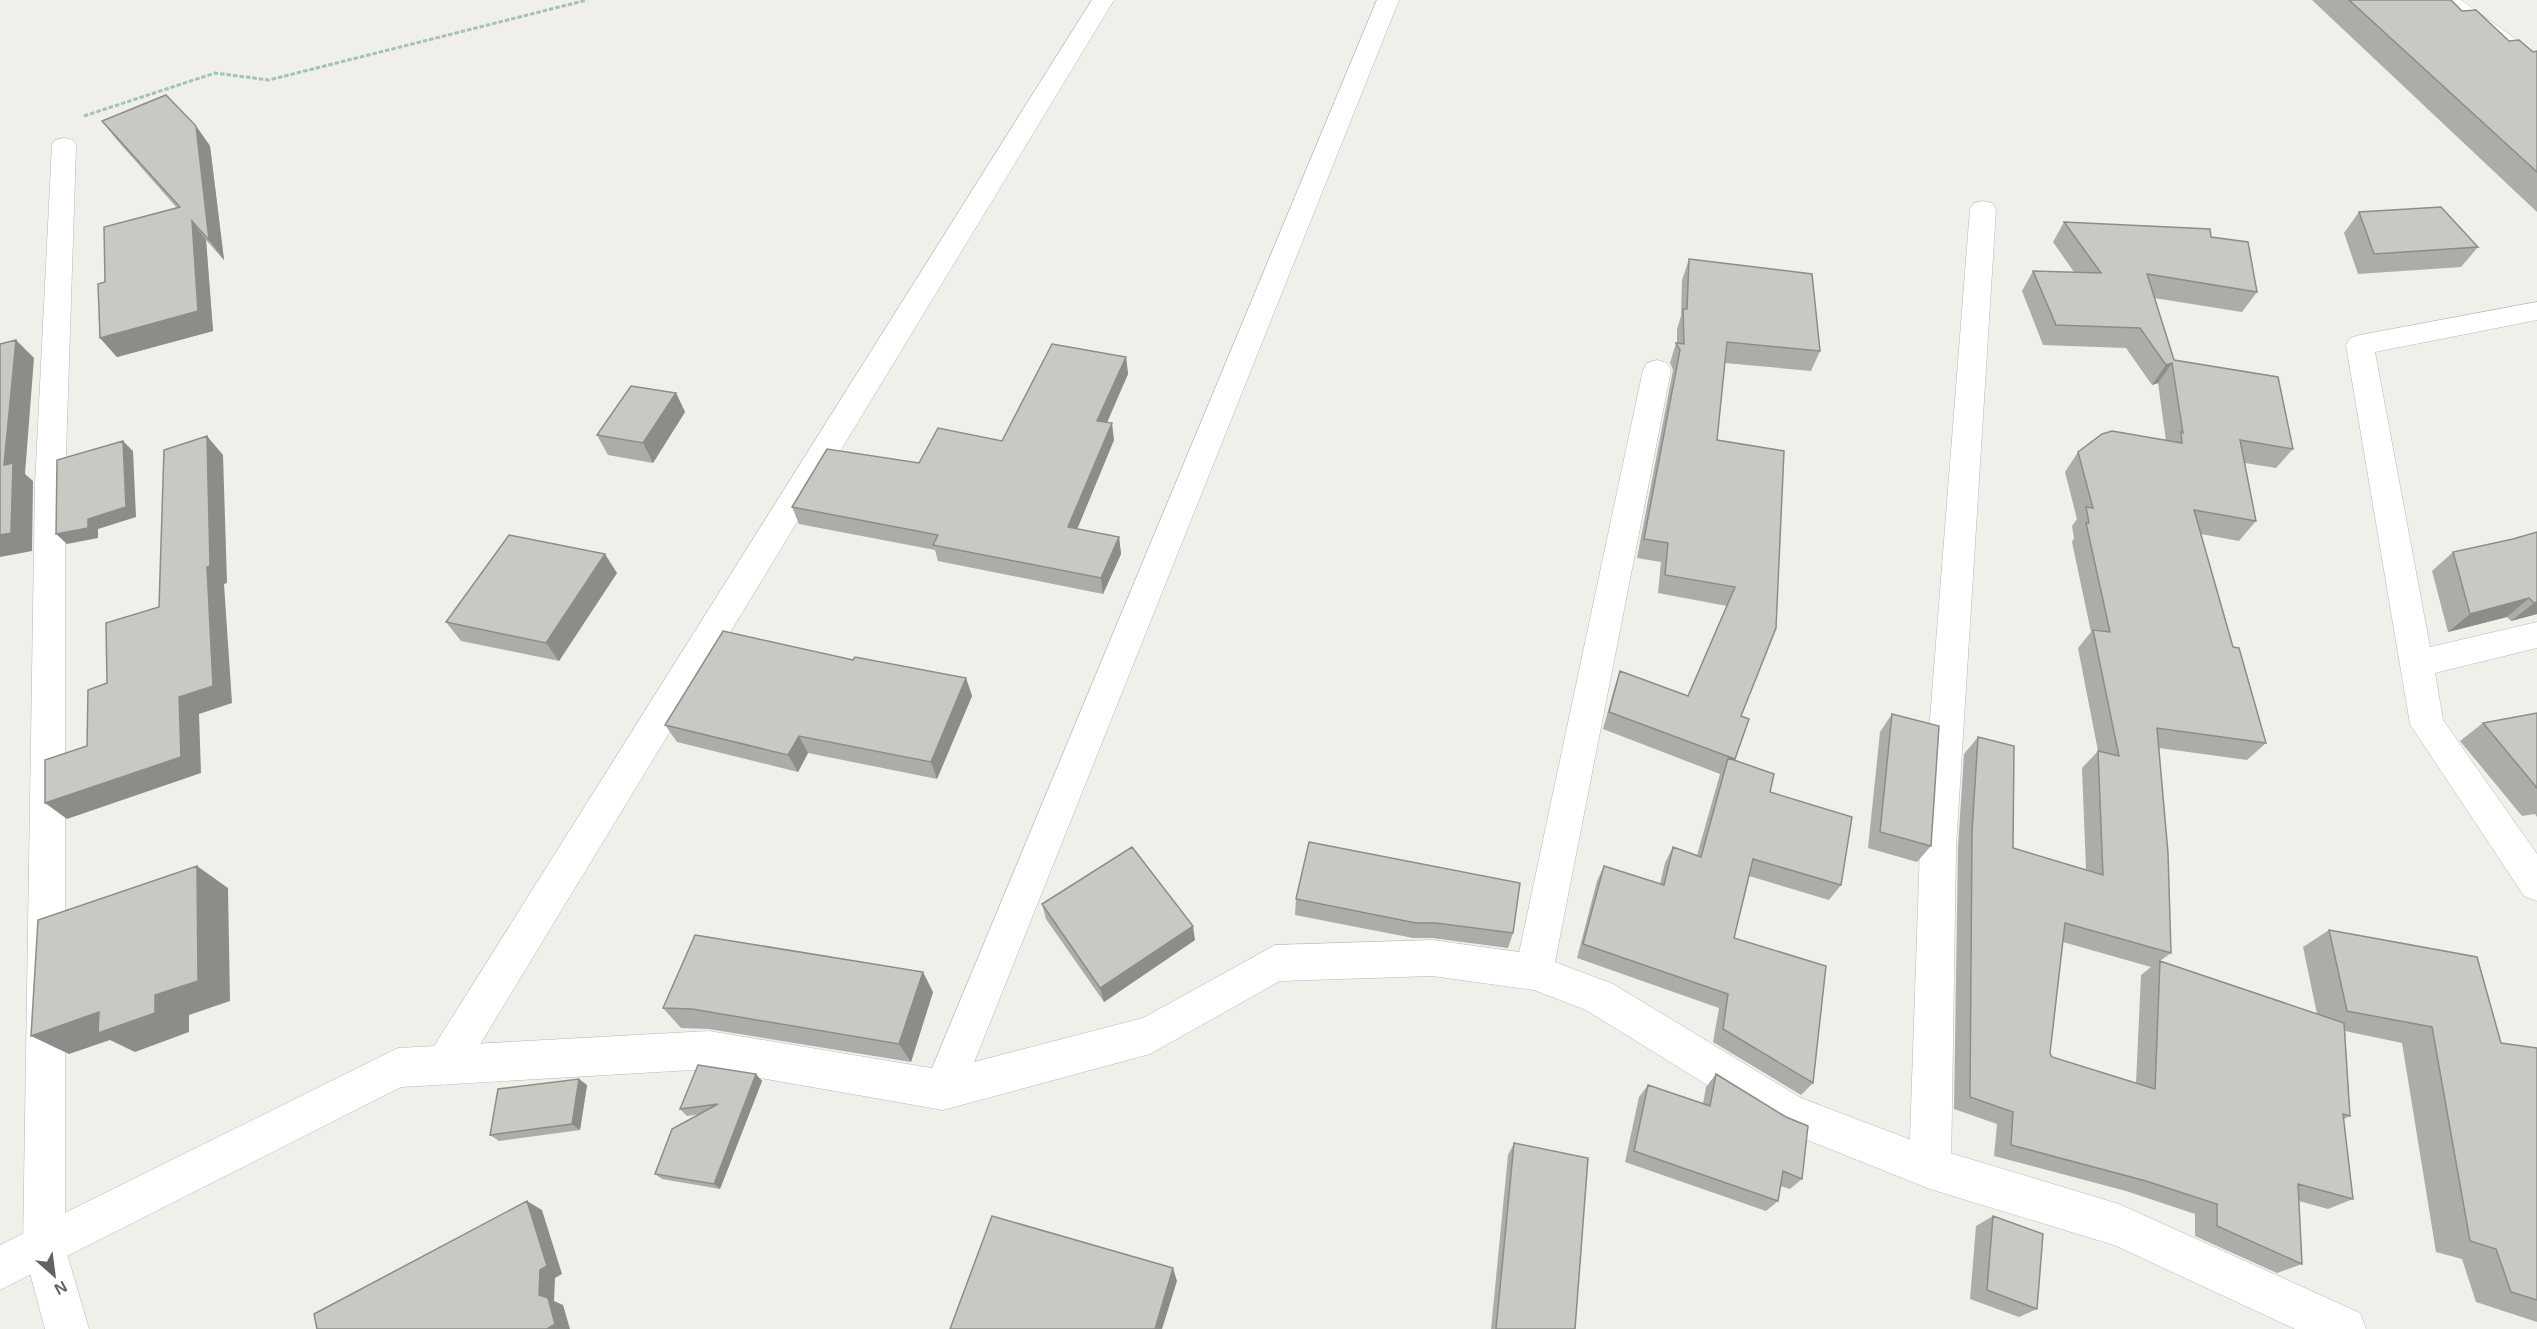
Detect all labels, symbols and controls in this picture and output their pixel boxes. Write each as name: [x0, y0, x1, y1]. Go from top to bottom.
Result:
north arrow: [24, 1245, 84, 1305]
text: N: [52, 1278, 70, 1298]

